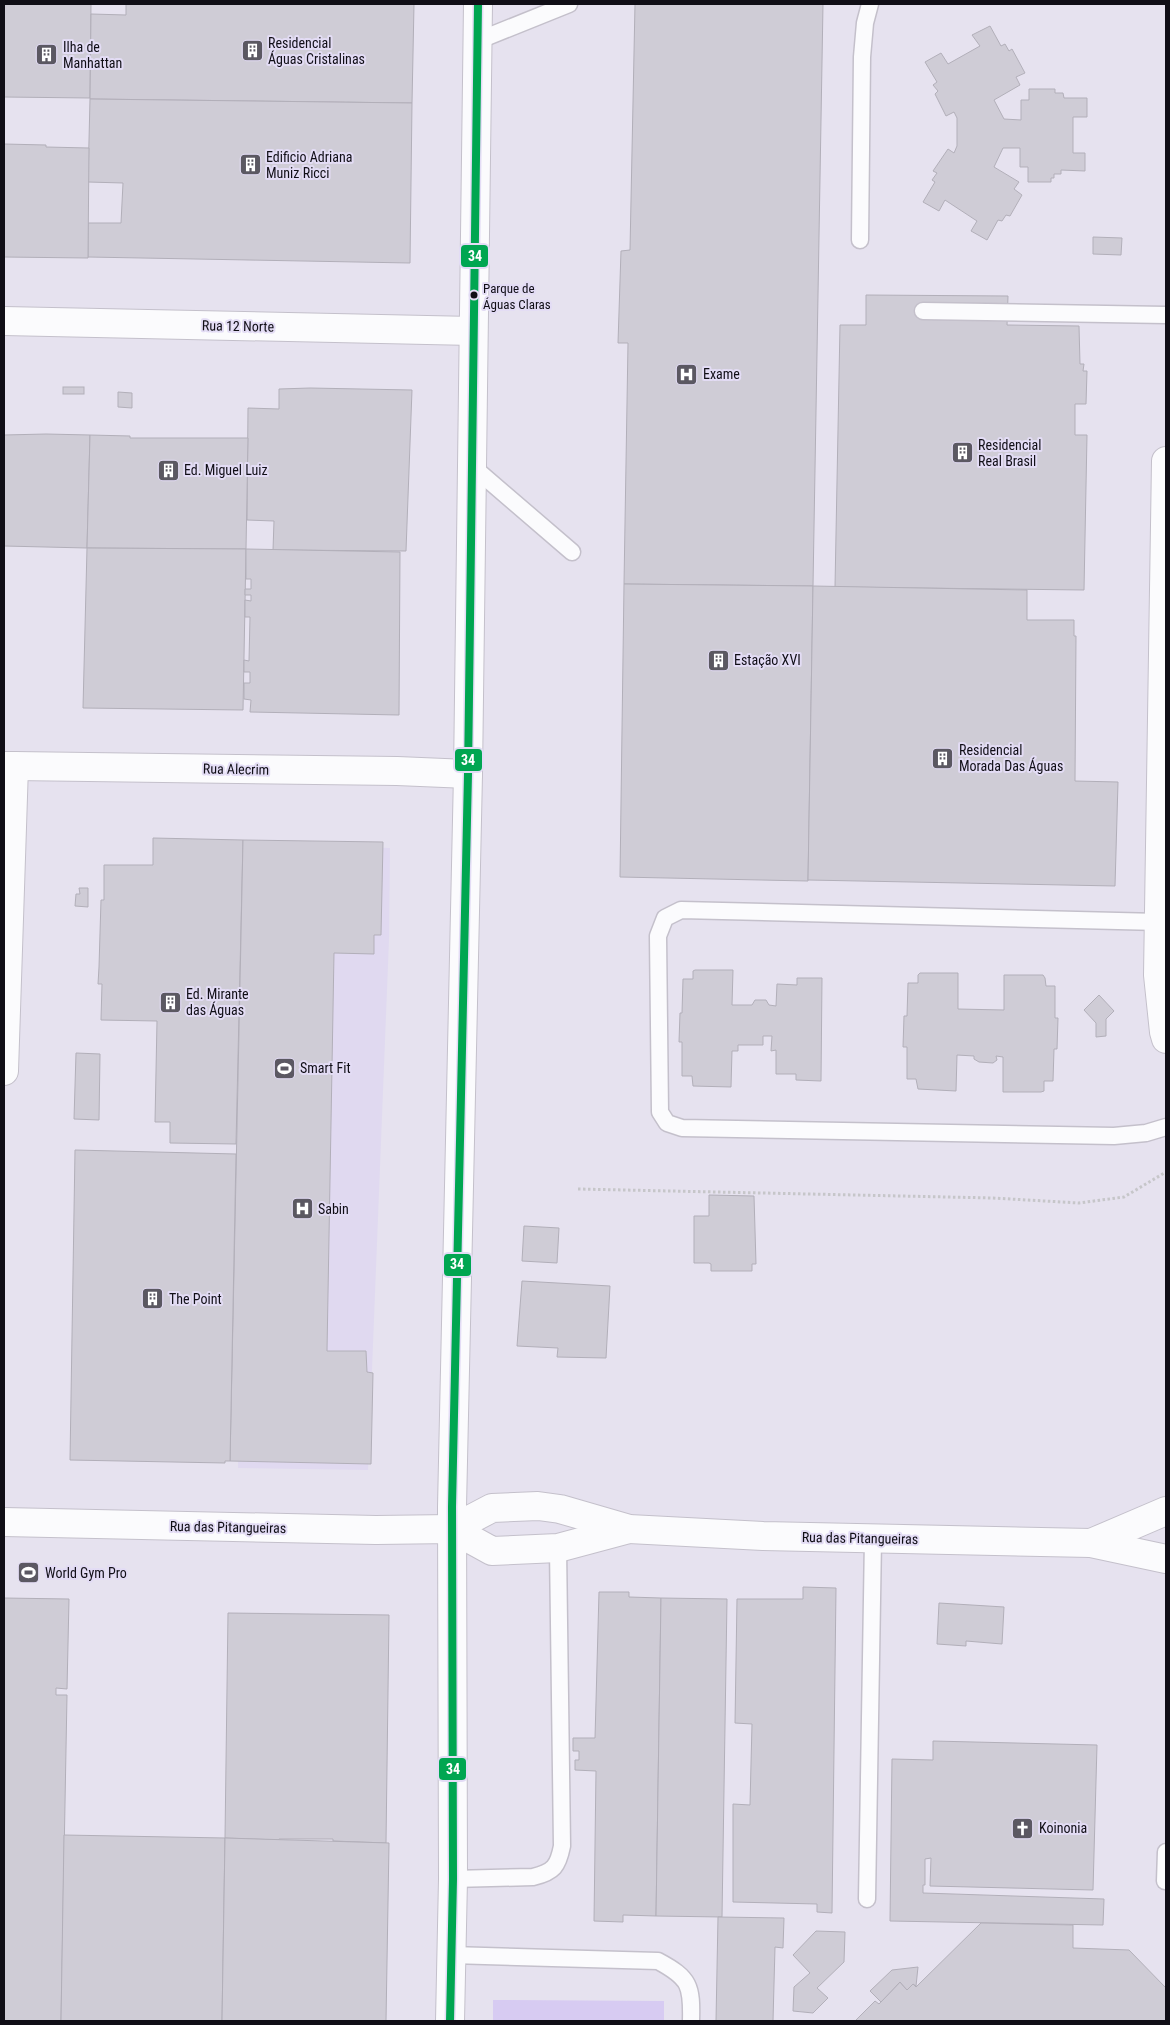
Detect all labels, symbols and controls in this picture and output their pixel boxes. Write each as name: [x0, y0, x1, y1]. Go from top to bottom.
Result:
place label: Residencial Águas Cristalinas: [268, 35, 365, 67]
place label: Ilha de Manhattan: [63, 39, 122, 71]
building icon: Residencial Águas Cristalinas: [240, 39, 264, 63]
building icon: Ilha de Manhattan: [35, 43, 59, 67]
place label: Edificio Adriana Muniz Ricci: [266, 149, 352, 181]
building icon: Edificio Adriana Muniz Ricci: [238, 153, 262, 177]
line badge: 34: [460, 244, 489, 268]
text: 34: [468, 248, 482, 264]
place label: Parque de Águas Claras: [483, 281, 551, 312]
marker: Parque de Águas Claras: [469, 290, 479, 300]
street label: Rua 12 Norte: [202, 317, 275, 335]
hospital icon: Exame: [675, 362, 699, 386]
place label: Exame: [703, 366, 740, 382]
place label: Residencial Real Brasil: [978, 437, 1041, 469]
building icon: Residencial Real Brasil: [950, 441, 974, 465]
building icon: Ed. Miguel Luiz: [156, 458, 180, 482]
place label: Ed. Miguel Luiz: [184, 462, 268, 478]
building icon: Estação XVI: [706, 648, 730, 672]
place label: Estação XVI: [734, 652, 801, 668]
place label: Residencial Morada Das Águas: [959, 742, 1063, 774]
building icon: Residencial Morada Das Águas: [931, 746, 955, 770]
line badge: 34: [454, 748, 483, 772]
text: 34: [461, 752, 475, 768]
street label: Rua Alecrim: [203, 760, 269, 778]
place label: Ed. Mirante das Águas: [186, 986, 249, 1018]
building icon: Ed. Mirante das Águas: [158, 990, 182, 1014]
sports icon: Smart Fit: [272, 1056, 296, 1080]
place label: Smart Fit: [300, 1060, 351, 1076]
hospital icon: Sabin: [290, 1197, 314, 1221]
place label: Sabin: [318, 1201, 349, 1217]
line badge: 34: [443, 1253, 472, 1277]
text: 34: [450, 1256, 464, 1272]
building icon: The Point: [141, 1287, 165, 1311]
place label: The Point: [169, 1291, 222, 1307]
street label: Rua das Pitangueiras: [170, 1518, 286, 1536]
street label: Rua das Pitangueiras: [802, 1529, 918, 1547]
sports icon: World Gym Pro: [17, 1561, 41, 1585]
place label: World Gym Pro: [45, 1565, 127, 1581]
line badge: 34: [438, 1757, 467, 1781]
text: 34: [446, 1761, 460, 1777]
church icon: Koinonia: [1011, 1816, 1035, 1840]
place label: Koinonia: [1039, 1820, 1087, 1836]

